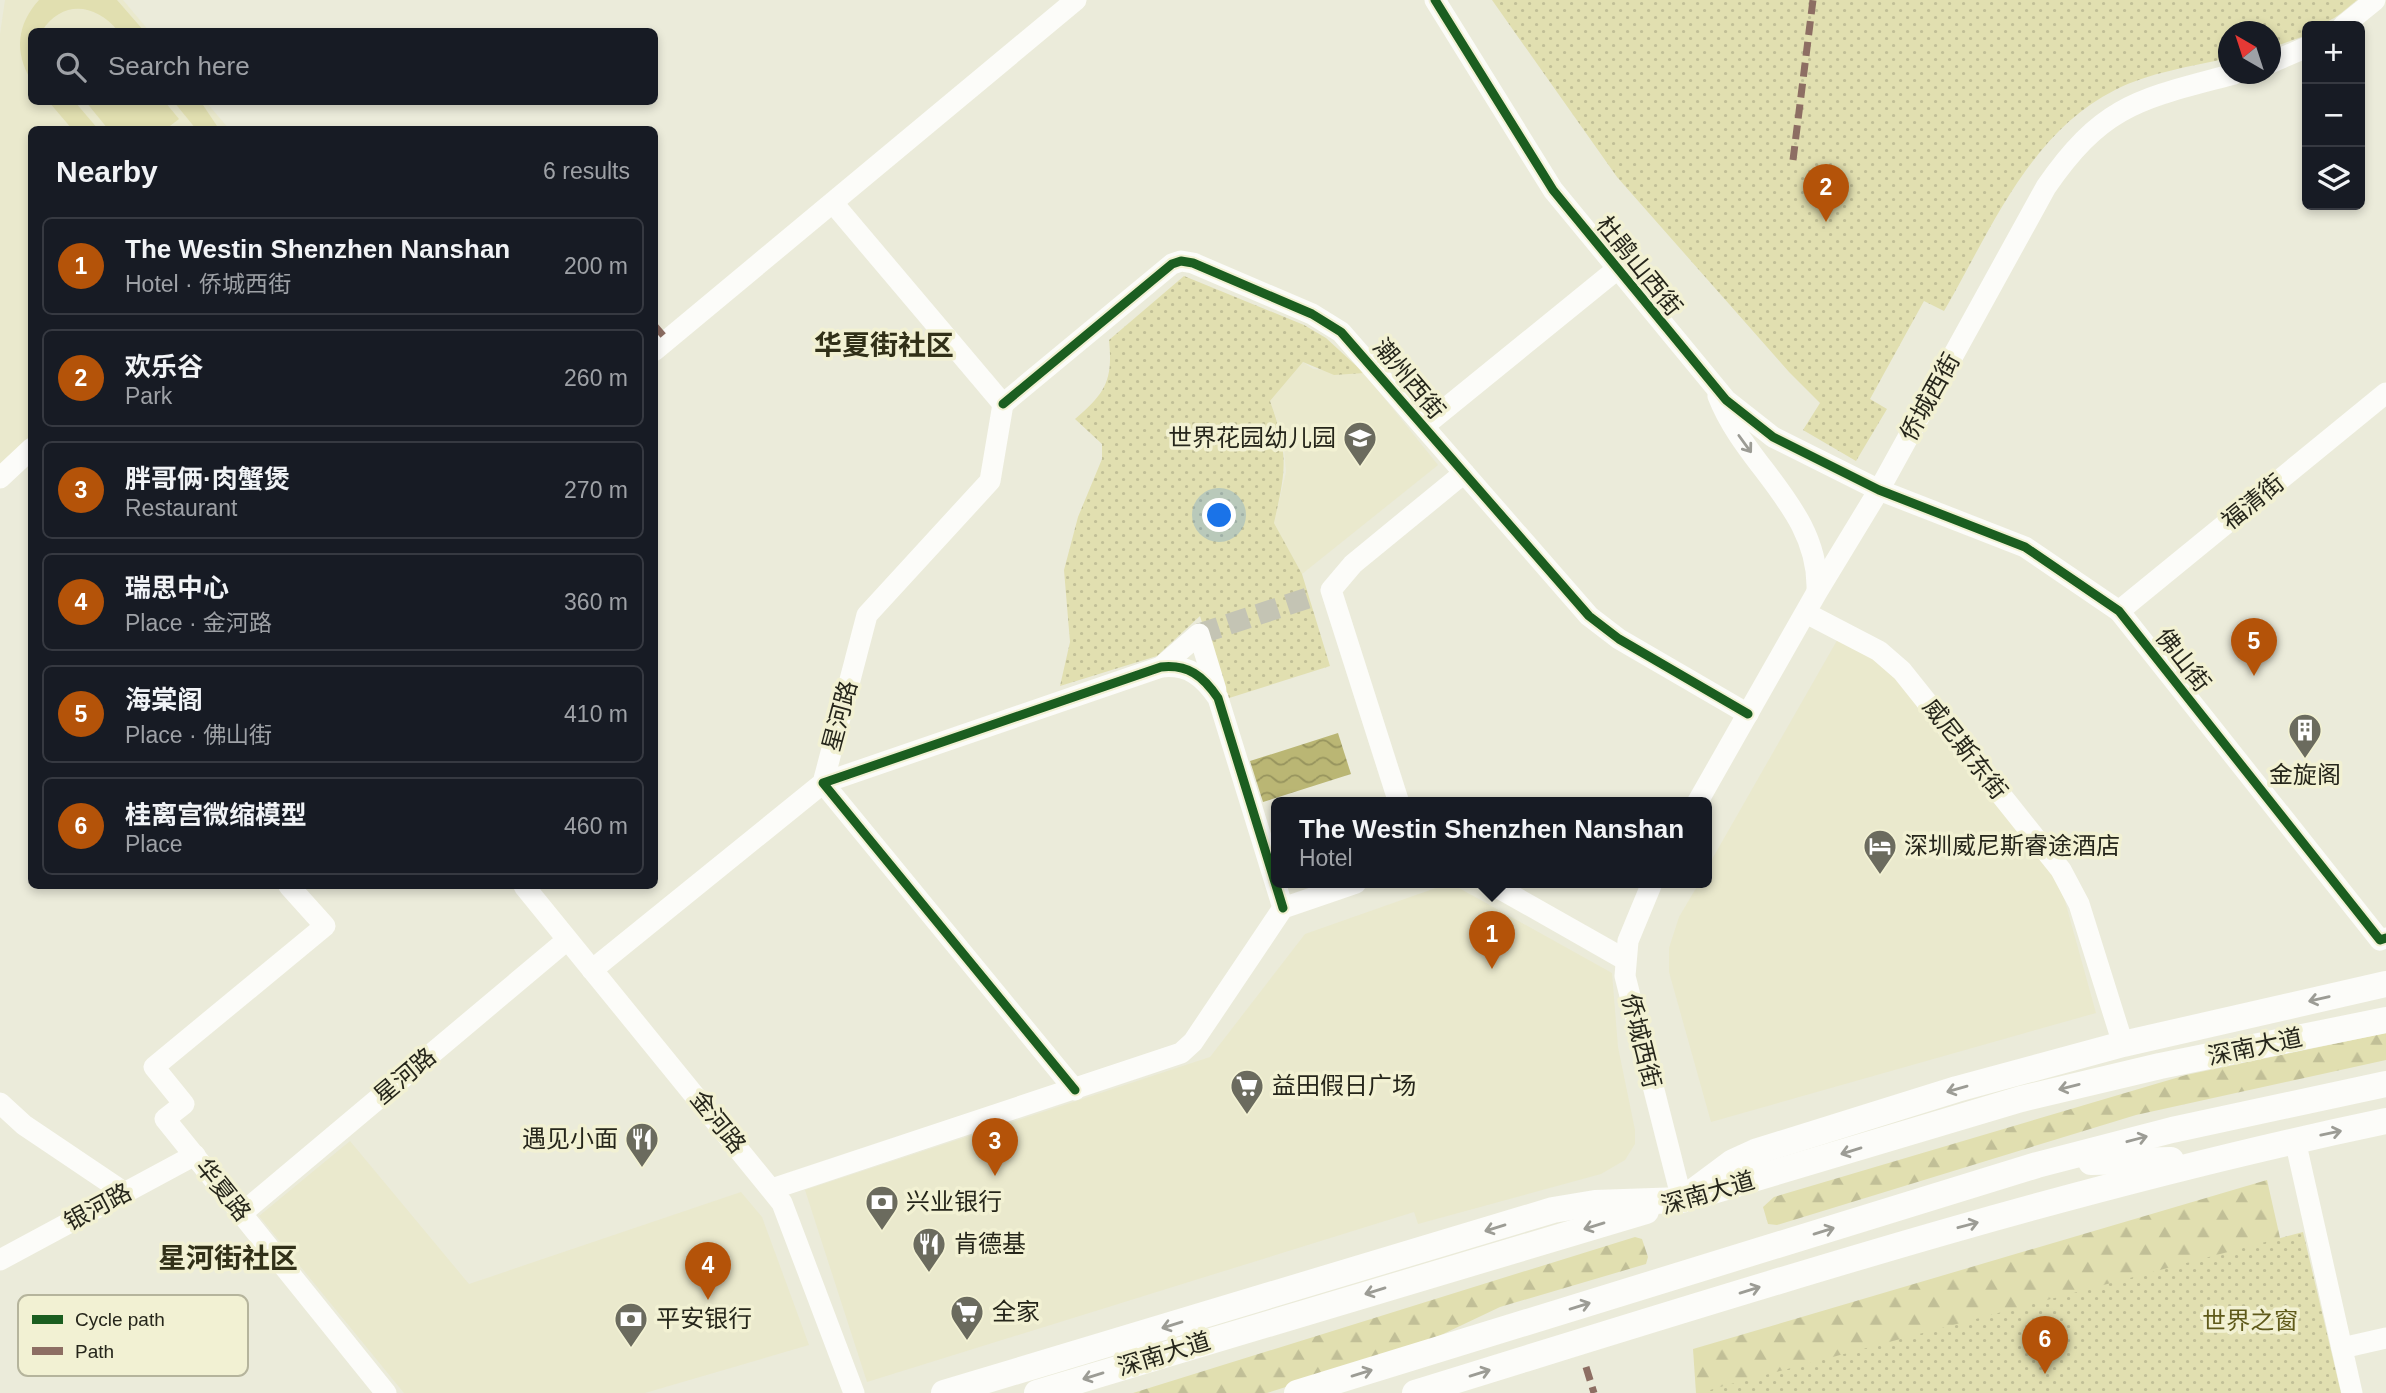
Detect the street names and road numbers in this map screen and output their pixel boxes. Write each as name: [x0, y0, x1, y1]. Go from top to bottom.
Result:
street label: 杜鹃山西街: [1591, 211, 1688, 321]
street label: 潮州西街: [1368, 333, 1451, 424]
street label: 侨城西街: [1894, 348, 1965, 445]
street label: 福清街: [2216, 468, 2289, 535]
street label: 佛山街: [2151, 623, 2216, 696]
street label: 星河路: [817, 678, 862, 754]
street label: 威尼斯东街: [1918, 693, 2013, 804]
street label: 侨城西街: [1617, 991, 1666, 1091]
street label: 深南大道: [2205, 1023, 2305, 1070]
street label: 星河路: [368, 1042, 441, 1109]
street label: 金河路: [685, 1085, 752, 1158]
street label: 华夏路: [190, 1153, 257, 1226]
street label: 深南大道: [1658, 1166, 1758, 1219]
street label: 银河路: [60, 1178, 136, 1235]
street label: 深南大道: [1114, 1327, 1214, 1380]

